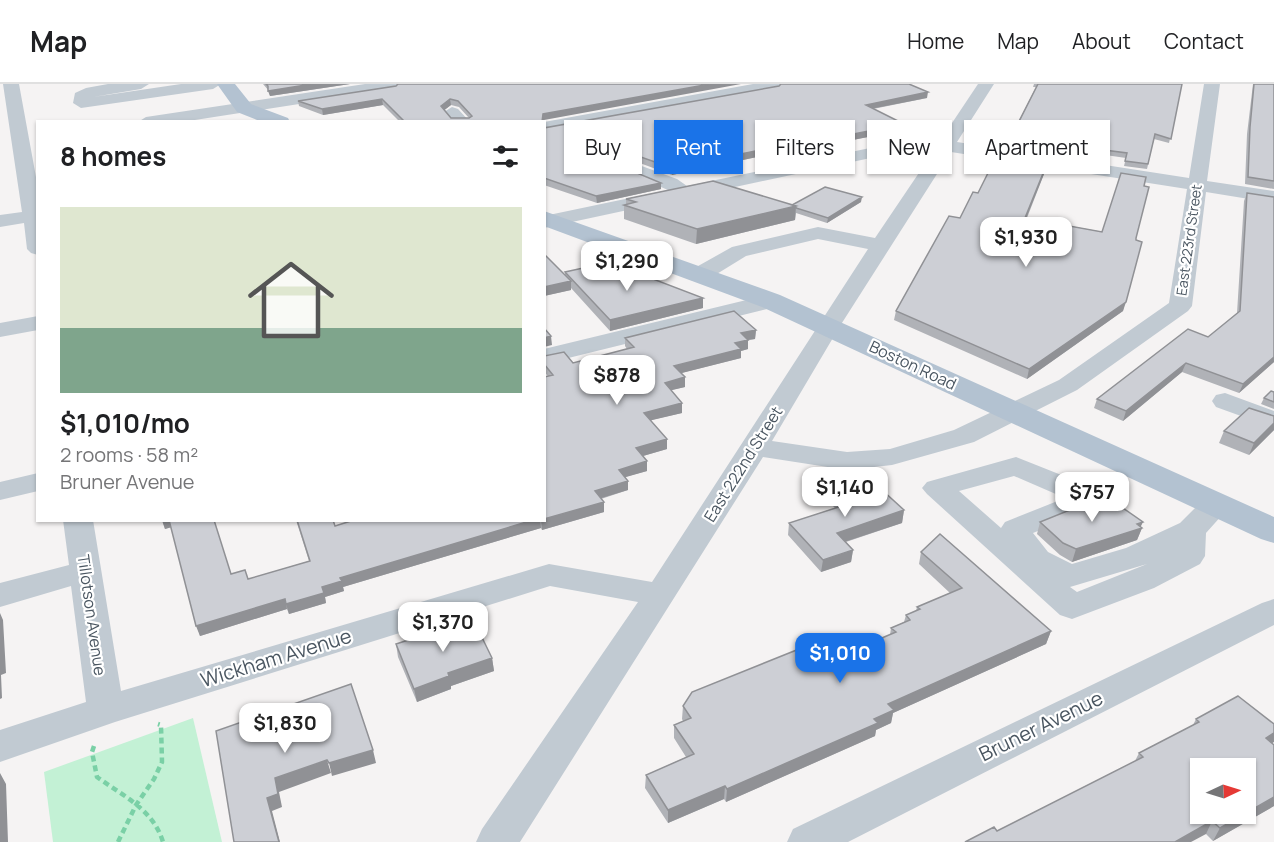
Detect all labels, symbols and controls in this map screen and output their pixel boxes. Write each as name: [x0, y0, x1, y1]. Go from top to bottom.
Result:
text: Map: [30, 22, 87, 60]
text: Home: [907, 27, 964, 55]
text: Map: [997, 27, 1039, 55]
text: About: [1072, 27, 1131, 55]
text: Contact: [1164, 27, 1244, 55]
chip: Buy: [564, 120, 642, 174]
chip: Rent: [654, 120, 743, 174]
chip: Filters: [755, 120, 855, 174]
chip: New: [867, 120, 952, 174]
chip: Apartment: [964, 120, 1110, 174]
text: 8 homes: [60, 138, 166, 174]
icon: filters: [489, 140, 522, 173]
street label: East 223rd Street: [1171, 183, 1206, 297]
pin: $1,930: [977, 217, 1075, 268]
text: $1,930: [994, 223, 1058, 250]
pin: $1,290: [578, 241, 676, 292]
icon: home: [237, 246, 345, 354]
text: $1,290: [595, 247, 659, 274]
street label: Boston Road: [866, 335, 960, 395]
pin: $878: [581, 355, 653, 406]
text: $878: [593, 361, 641, 388]
street label: East 222nd Street: [699, 402, 787, 526]
text: $1,010/mo: [60, 405, 190, 441]
text: 2 rooms · 58 m²: [60, 441, 198, 468]
pin: $1,140: [796, 467, 894, 518]
text: Bruner Avenue: [60, 468, 195, 495]
pin: $757: [1056, 472, 1128, 523]
text: $1,140: [816, 473, 874, 500]
text: $757: [1069, 478, 1115, 505]
street label: Tillotson Avenue: [73, 553, 111, 677]
pin: $1,370: [394, 602, 492, 653]
text: $1,370: [412, 608, 474, 635]
street label: Wickham Avenue: [197, 622, 355, 693]
pin: $1,010: [791, 633, 889, 684]
text: $1,010: [809, 639, 871, 666]
street label: Bruner Avenue: [974, 684, 1107, 767]
pin: $1,830: [236, 703, 334, 754]
text: $1,830: [253, 709, 317, 736]
north arrow: [1190, 758, 1256, 824]
map controls: [1190, 758, 1256, 824]

